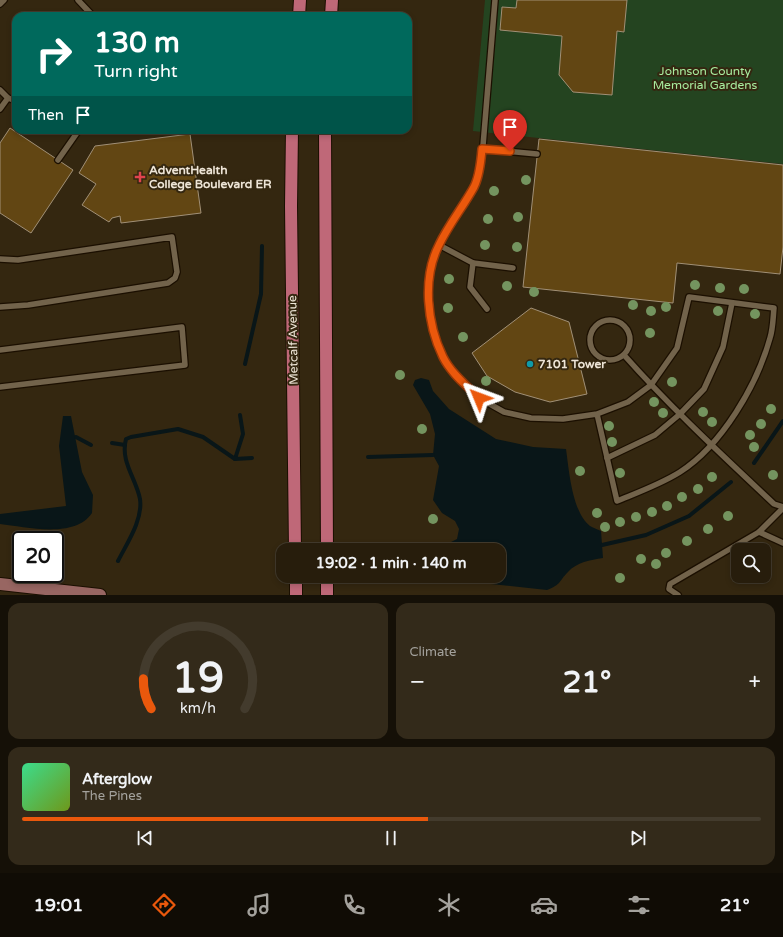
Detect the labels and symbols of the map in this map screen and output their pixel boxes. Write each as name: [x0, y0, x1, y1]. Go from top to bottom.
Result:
park label: Johnson County Memorial Gardens: [653, 64, 758, 92]
pin: [493, 110, 527, 151]
place label: AdventHealth College Boulevard ER: [149, 163, 272, 192]
marker: AdventHealth College Boulevard ER: [134, 171, 146, 183]
street label: Metcalf Avenue: [285, 295, 301, 385]
place label: 7101 Tower: [538, 357, 606, 371]
marker: 7101 Tower: [525, 359, 535, 369]
position arrow: [458, 377, 500, 419]
speed limit sign: 20: [12, 531, 64, 583]

